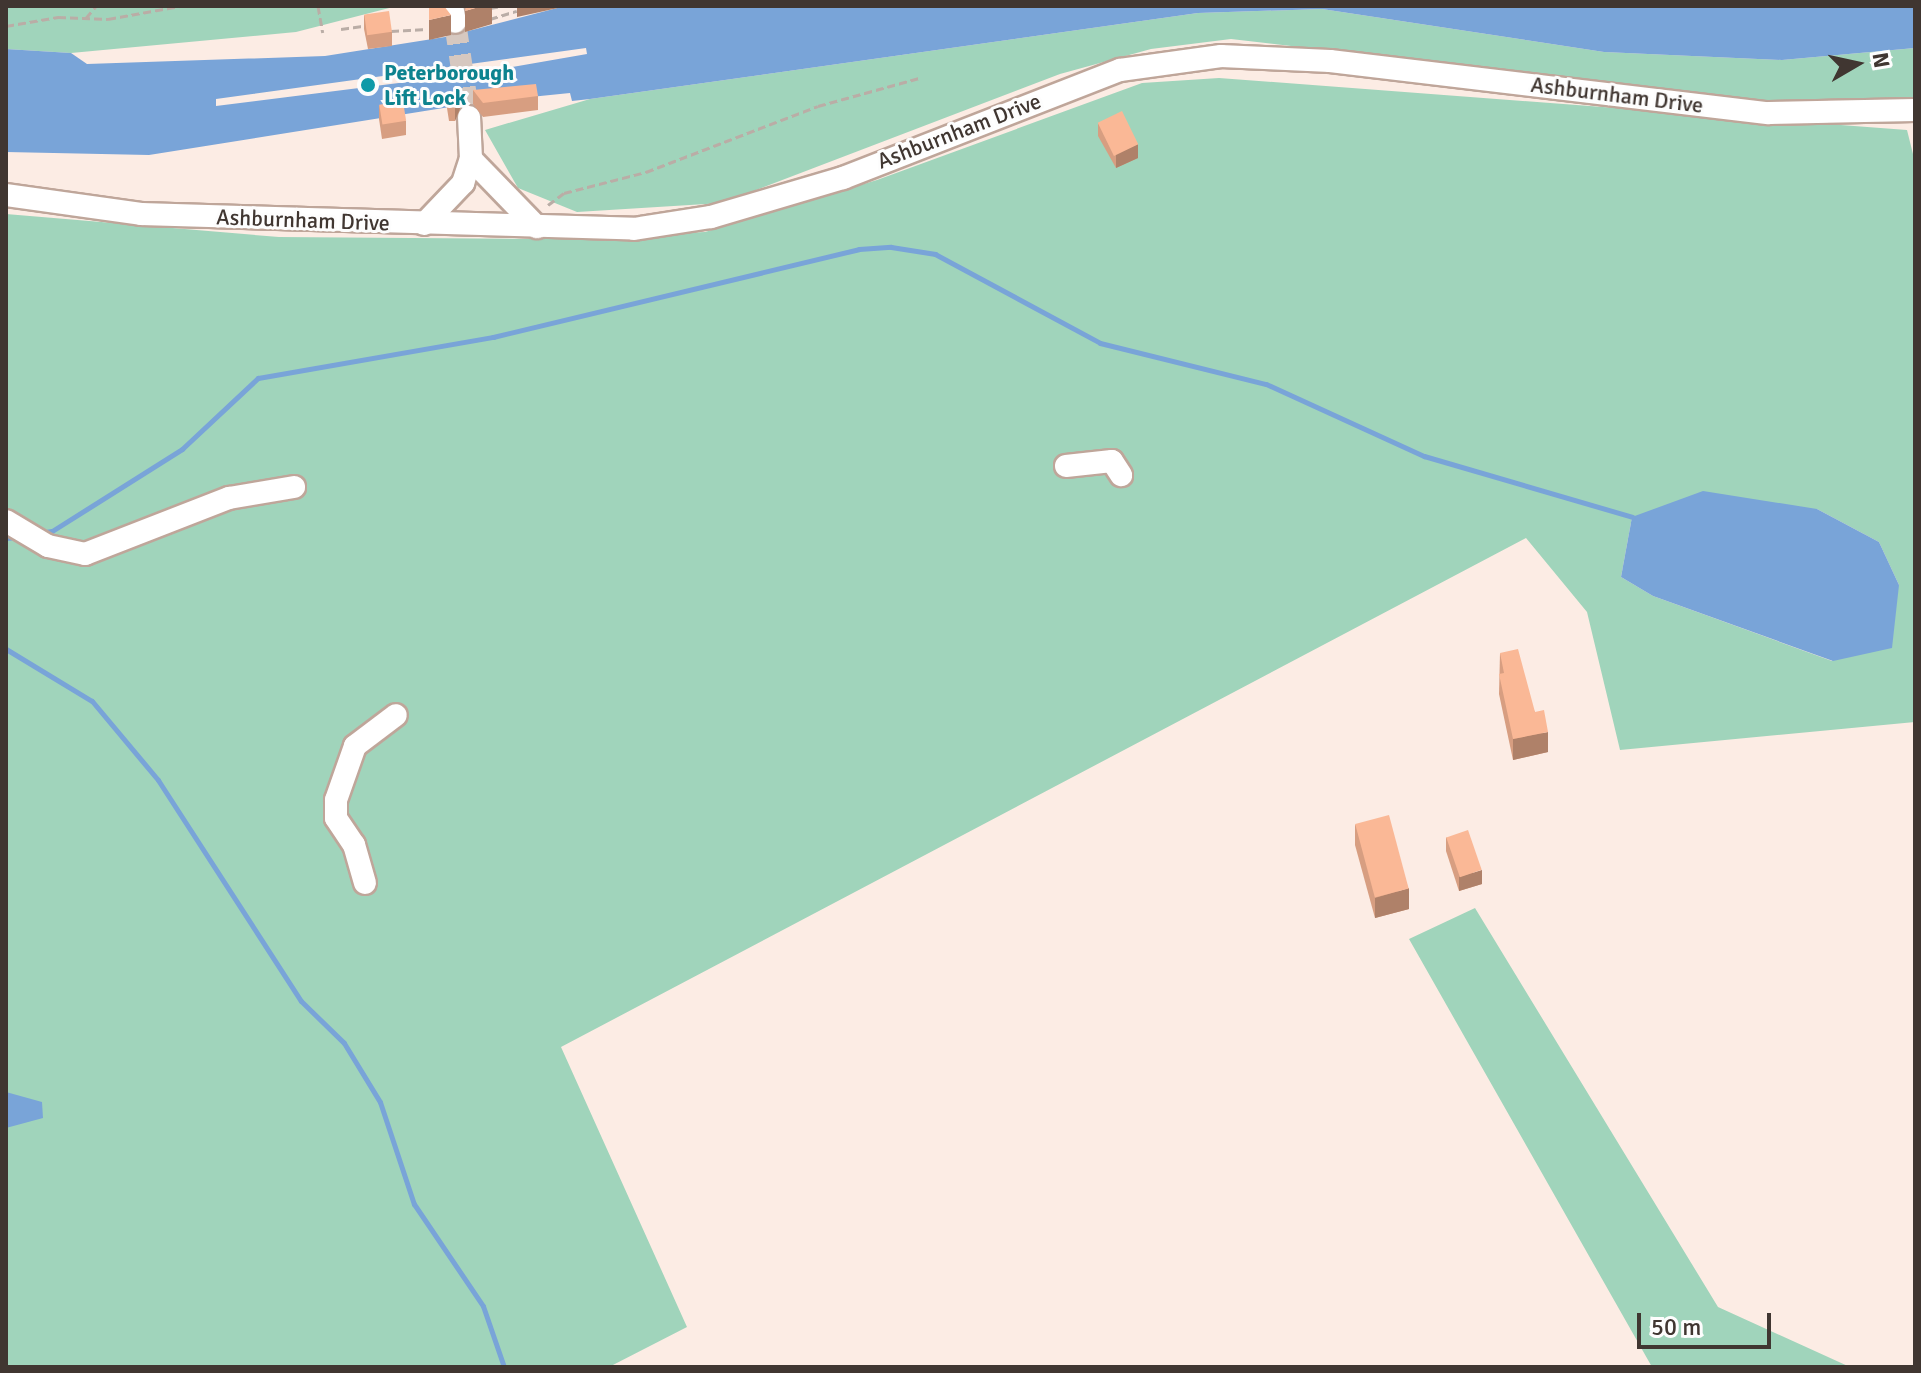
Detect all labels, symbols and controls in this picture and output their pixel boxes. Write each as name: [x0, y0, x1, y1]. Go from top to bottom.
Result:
north arrow: [1817, 24, 1897, 104]
text: N: [1867, 50, 1896, 70]
place label: Peterborough Lift Lock: [384, 59, 514, 110]
street label: Ashburnham Drive: [1529, 71, 1705, 119]
marker: Peterborough Lift Lock: [359, 76, 377, 94]
street label: Ashburnham Drive: [873, 88, 1045, 174]
street label: Ashburnham Drive: [216, 204, 390, 236]
scale bar: [1641, 1297, 1775, 1347]
text: 50 m: [1651, 1312, 1701, 1342]

